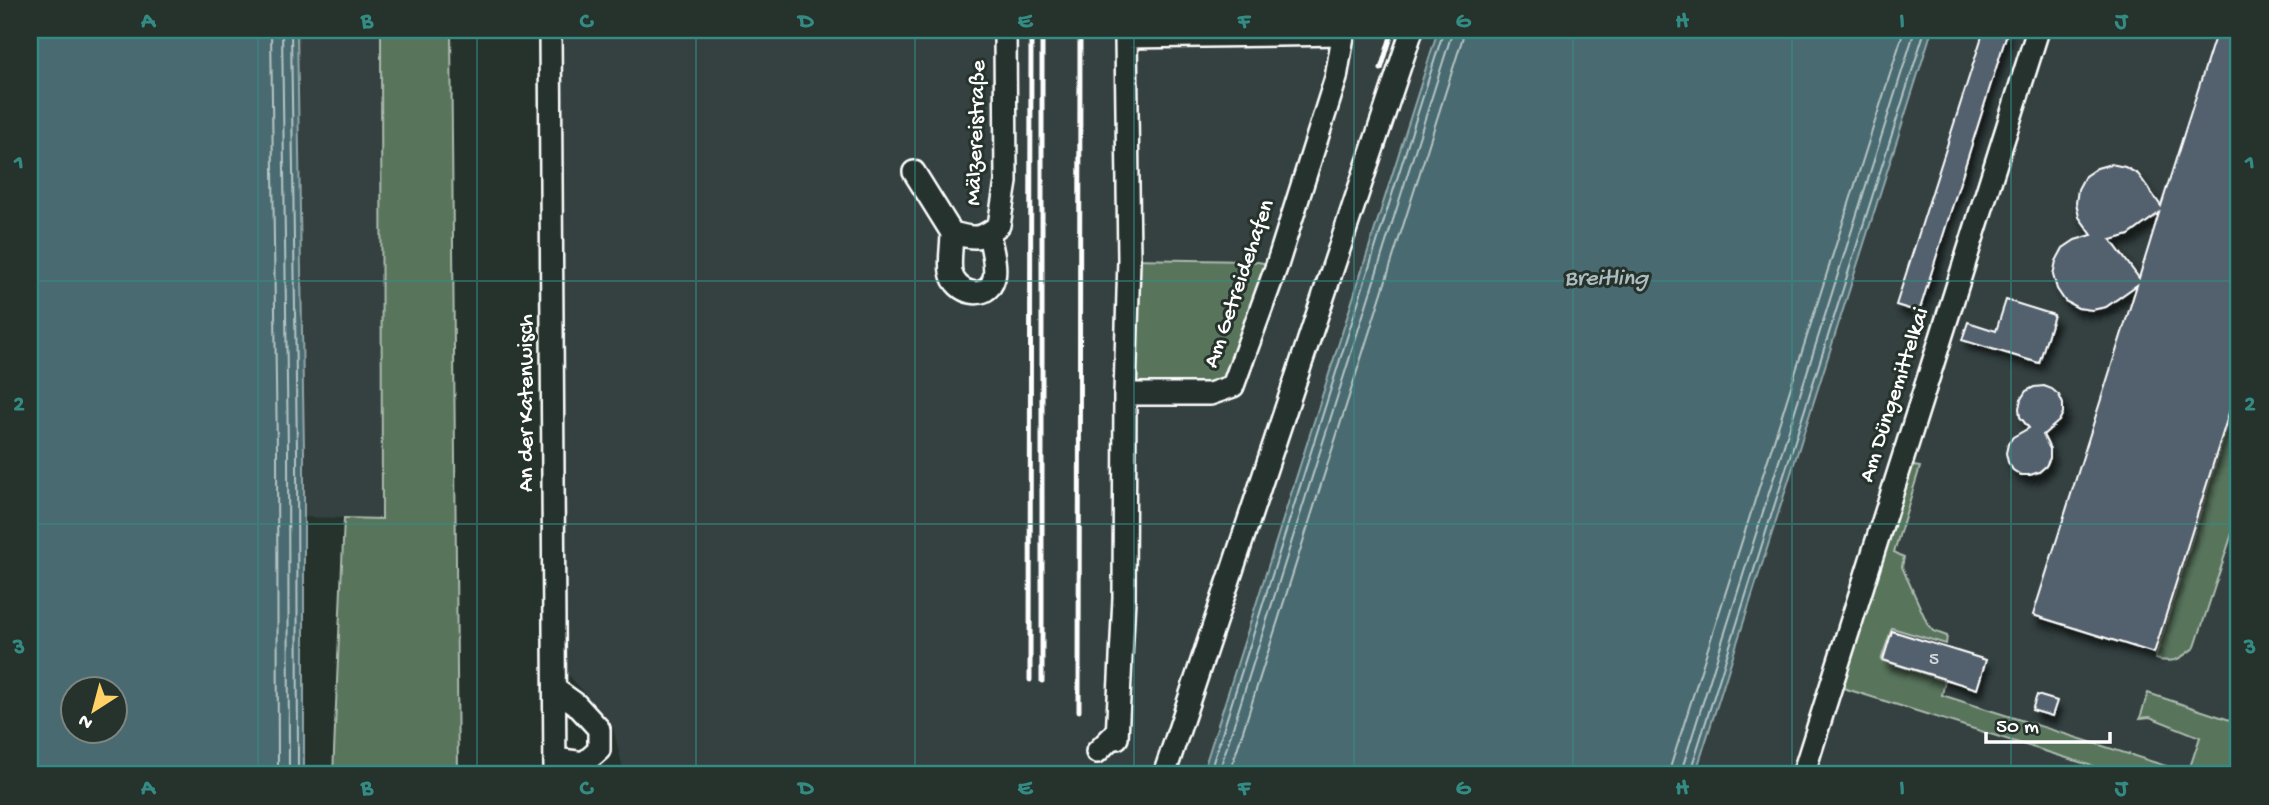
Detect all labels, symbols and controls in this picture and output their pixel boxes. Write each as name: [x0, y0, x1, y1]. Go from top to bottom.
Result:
text: A: [140, 9, 156, 36]
text: B: [360, 9, 374, 36]
text: C: [580, 9, 595, 36]
text: D: [797, 9, 815, 36]
text: E: [1018, 9, 1034, 36]
text: F: [1237, 9, 1252, 36]
text: G: [1456, 9, 1472, 36]
text: H: [1675, 9, 1689, 36]
text: I: [1899, 9, 1905, 36]
text: J: [2114, 9, 2129, 36]
street label: Mälzereistraße: [961, 59, 993, 206]
text: 1: [13, 150, 24, 177]
text: 1: [2244, 150, 2255, 177]
street label: Am Getreidehafen: [1199, 196, 1282, 372]
water label: Breitling: [1564, 265, 1649, 294]
street label: Am Düngemittelkai: [1854, 304, 1936, 486]
street label: An der Katenwisch: [514, 314, 541, 492]
text: 2: [13, 392, 25, 419]
text: 2: [2244, 392, 2256, 419]
text: 3: [12, 635, 25, 662]
text: 3: [2243, 635, 2256, 662]
house number: 5: [1929, 649, 1939, 672]
north arrow: [60, 676, 130, 746]
scale bar: [1986, 700, 2110, 744]
text: N: [74, 708, 98, 734]
text: 50 m: [1996, 716, 2039, 741]
text: A: [140, 776, 156, 803]
text: B: [360, 776, 374, 803]
text: C: [580, 776, 595, 803]
text: D: [797, 776, 815, 803]
text: E: [1018, 776, 1034, 803]
text: F: [1237, 776, 1252, 803]
text: G: [1456, 776, 1472, 803]
text: H: [1675, 776, 1689, 803]
text: I: [1899, 776, 1905, 803]
text: J: [2114, 776, 2129, 803]

